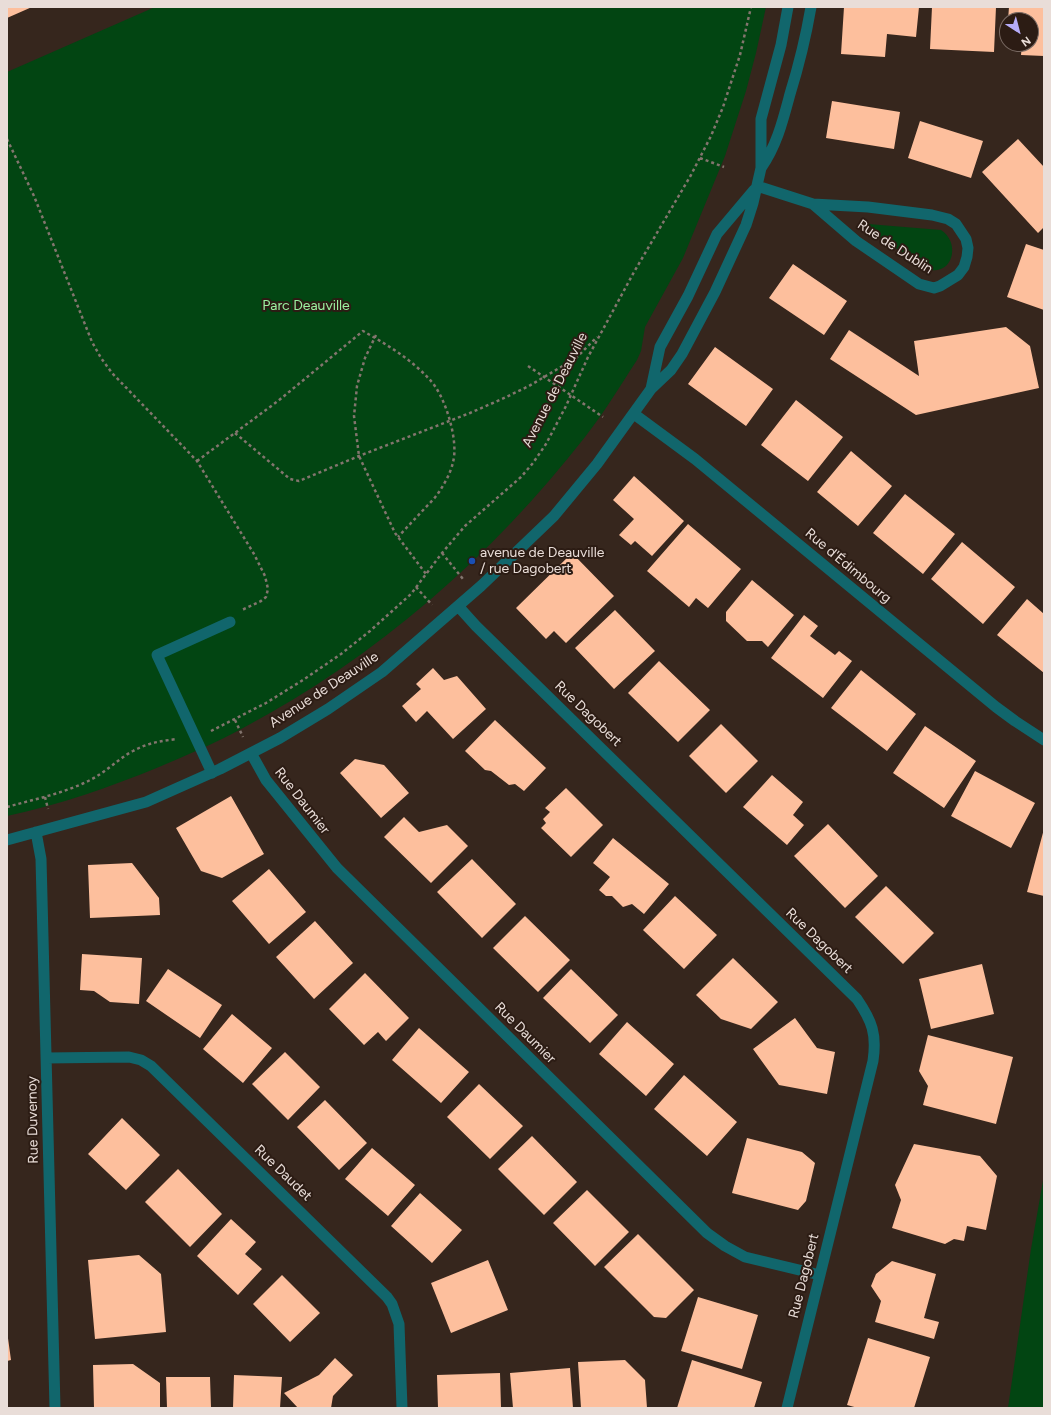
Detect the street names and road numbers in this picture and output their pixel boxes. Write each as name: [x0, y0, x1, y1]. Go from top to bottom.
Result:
street label: Rue de Dublin: [854, 216, 936, 278]
street label: Avenue de Deauville: [519, 330, 591, 450]
street label: Rue d'Édimbourg: [801, 525, 895, 607]
street label: Avenue de Deauville: [266, 648, 382, 732]
street label: Rue Dagobert: [551, 678, 625, 750]
street label: Rue Daumier: [271, 764, 333, 838]
street label: Rue Dagobert: [782, 905, 856, 977]
street label: Rue Daumier: [491, 999, 559, 1067]
street label: Rue Duvernoy: [24, 1076, 42, 1164]
street label: Rue Daudet: [251, 1141, 315, 1205]
street label: Rue Dagobert: [785, 1232, 823, 1320]

